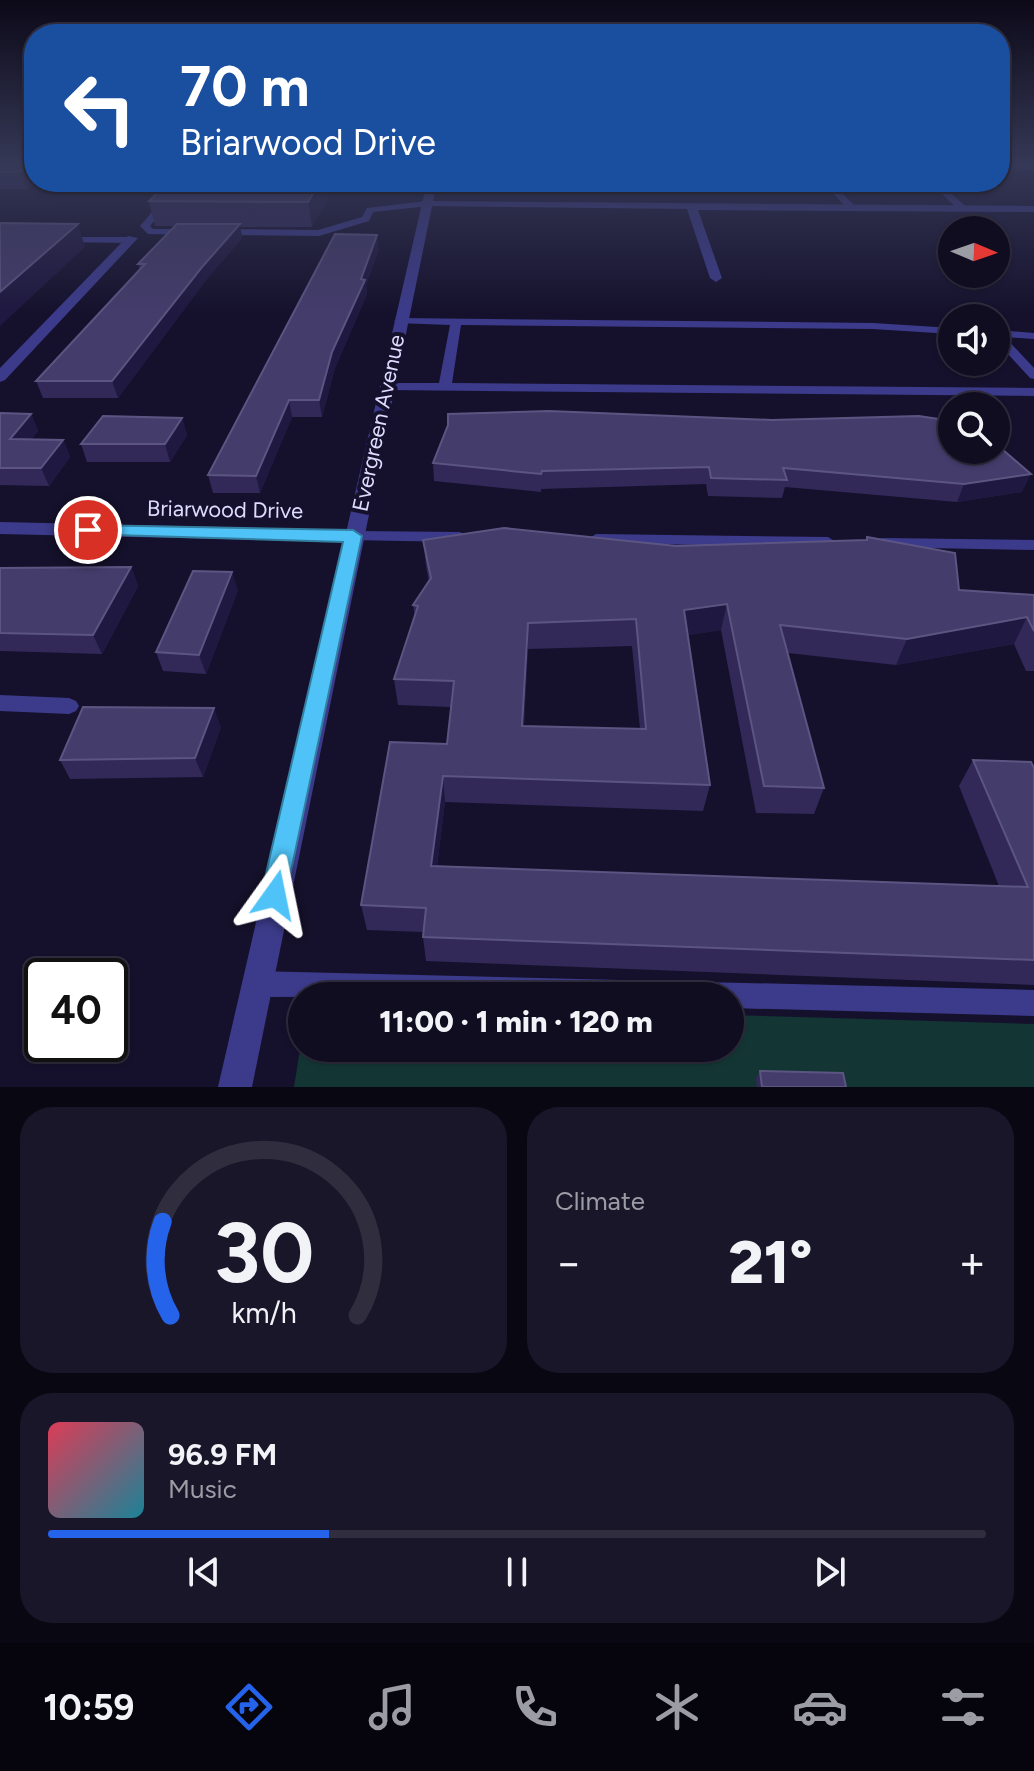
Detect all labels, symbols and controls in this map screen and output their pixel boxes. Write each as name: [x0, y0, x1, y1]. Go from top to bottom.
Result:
text: 70 m: [180, 53, 310, 120]
icon: left: [48, 56, 152, 160]
text: Briarwood Drive: [180, 121, 436, 164]
north arrow: [938, 216, 1010, 288]
map controls: [938, 216, 1010, 464]
button: sound: [938, 304, 1010, 376]
street label: Evergreen Avenue: [347, 332, 410, 514]
button: search: [938, 392, 1010, 464]
street label: Briarwood Drive: [147, 495, 303, 524]
pin: [54, 496, 122, 564]
icon: arrive: [66, 508, 110, 552]
position arrow: [233, 853, 317, 937]
speed limit sign: 40: [24, 958, 128, 1062]
text: 11:00 · 1 min · 120 m: [379, 1003, 653, 1040]
text: Climate: [555, 1185, 645, 1217]
text: 30: [213, 1203, 314, 1303]
text: 21°: [729, 1226, 812, 1298]
text: −: [555, 1236, 582, 1289]
text: +: [959, 1236, 986, 1289]
text: km/h: [231, 1296, 296, 1330]
text: 96.9 FM: [168, 1436, 277, 1473]
text: Music: [168, 1473, 237, 1505]
icon: previous: [182, 1550, 226, 1594]
icon: pause: [495, 1550, 539, 1594]
icon: next: [808, 1550, 852, 1594]
icon: directions: [221, 1679, 277, 1735]
icon: music: [364, 1679, 420, 1735]
icon: phone: [507, 1679, 563, 1735]
icon: climate: [649, 1679, 705, 1735]
icon: car: [792, 1679, 848, 1735]
icon: filters: [935, 1679, 991, 1735]
text: 10:59: [43, 1686, 135, 1729]

